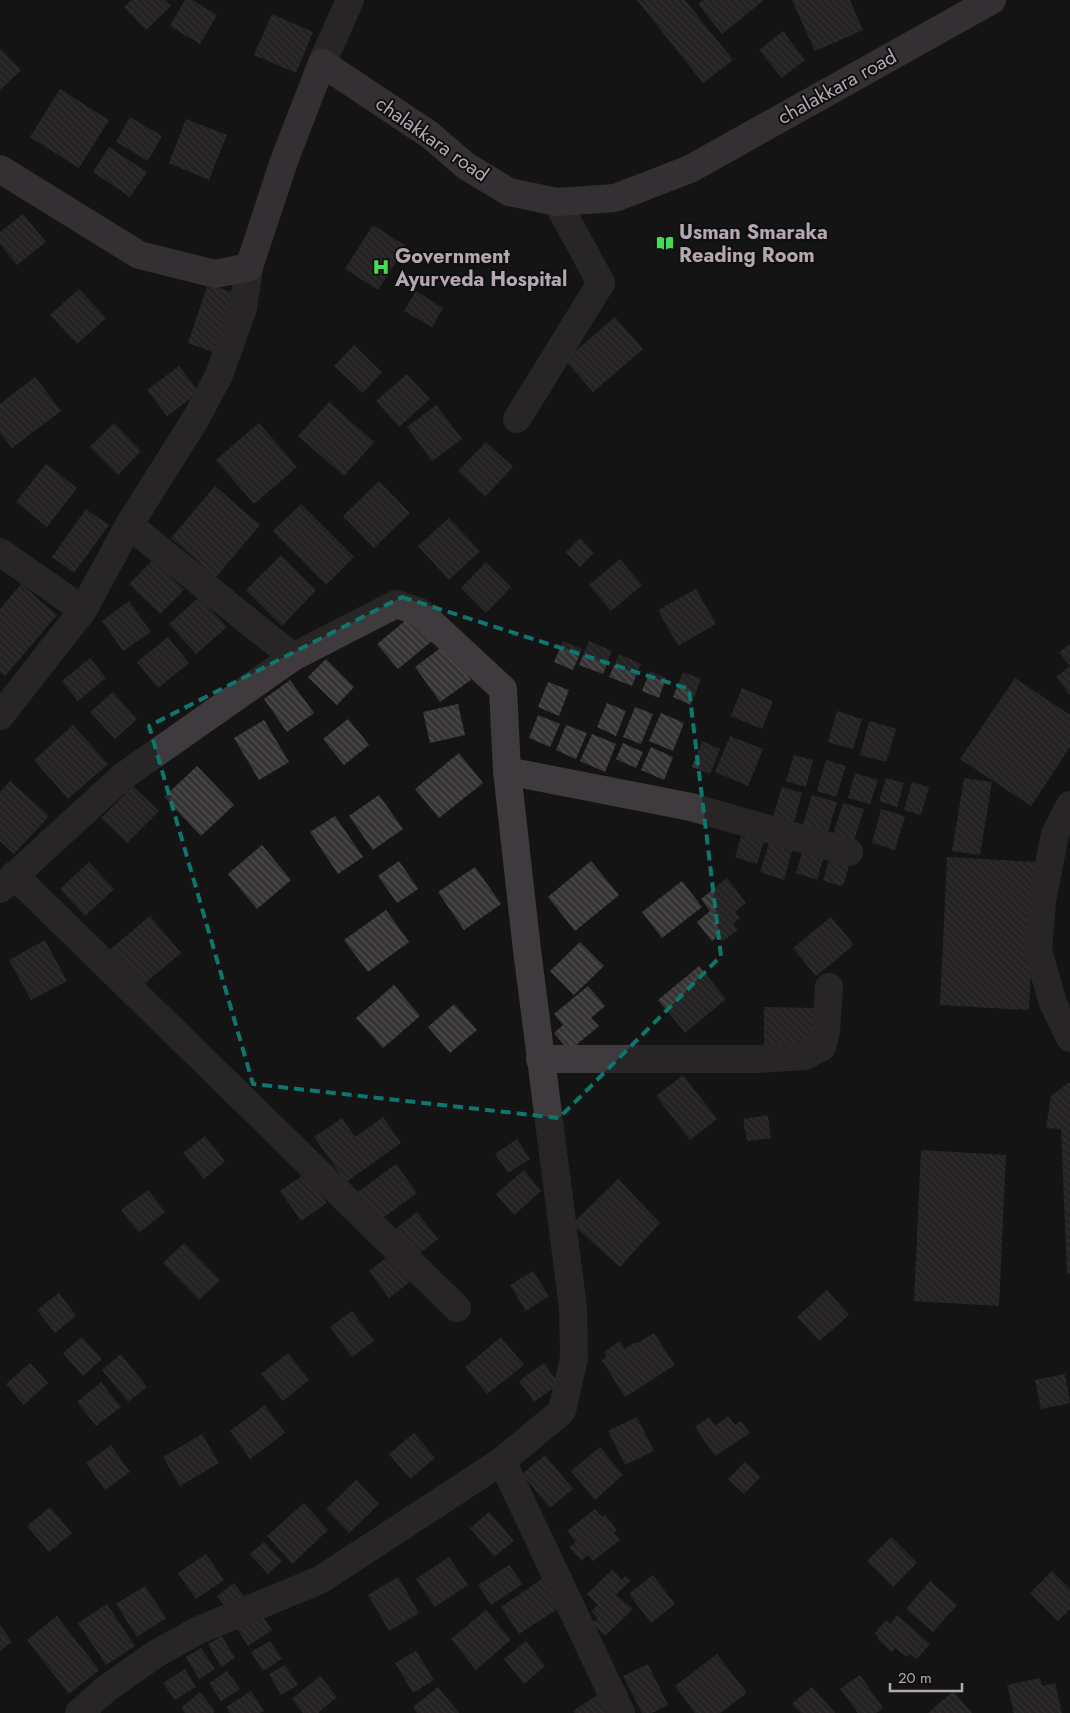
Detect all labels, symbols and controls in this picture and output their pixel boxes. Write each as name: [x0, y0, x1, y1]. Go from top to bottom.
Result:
street label: chalakkara road: [772, 42, 902, 132]
street label: chalakkara road: [370, 89, 494, 189]
place label: Usman Smaraka Reading Room: [679, 218, 828, 270]
library icon: Usman Smaraka Reading Room: [655, 233, 675, 253]
place label: Government Ayurveda Hospital: [394, 242, 567, 294]
hospital icon: Government Ayurveda Hospital: [371, 257, 391, 277]
scale bar: [890, 1660, 962, 1692]
text: 20 m: [898, 1667, 932, 1689]

